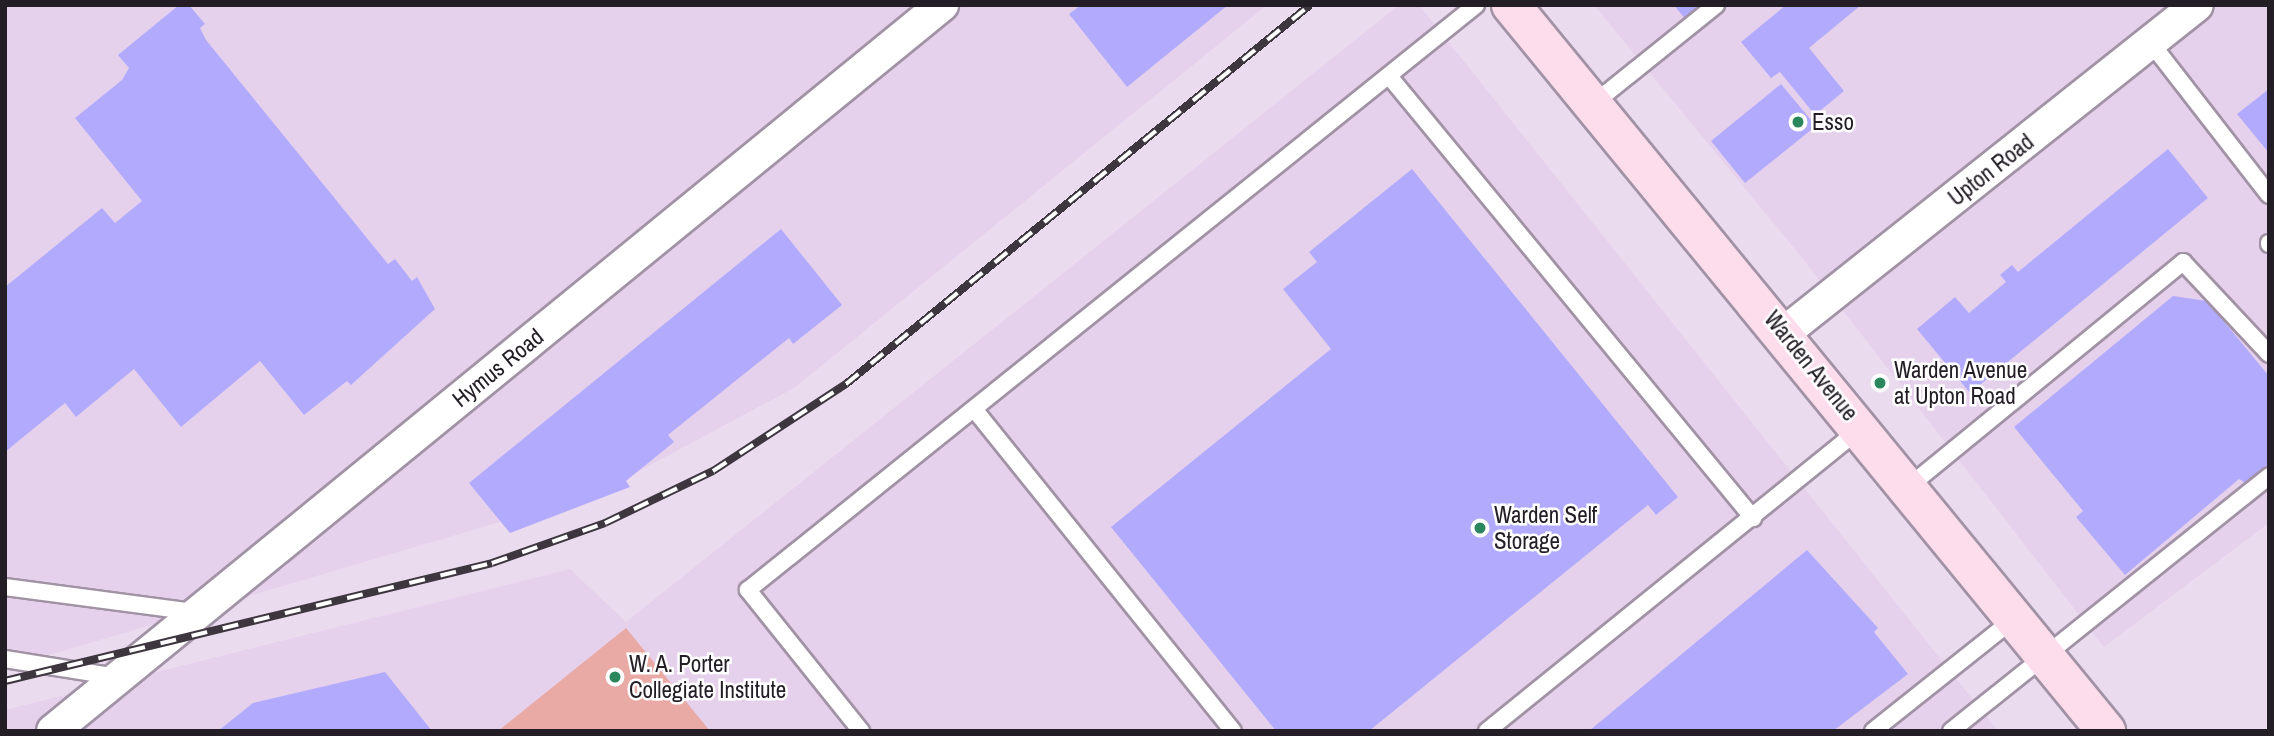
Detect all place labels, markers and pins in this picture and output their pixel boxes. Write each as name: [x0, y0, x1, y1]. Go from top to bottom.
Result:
place label: Esso: [1812, 108, 1854, 136]
marker: Esso: [1790, 114, 1806, 130]
place label: Warden Avenue at Upton Road: [1894, 356, 2028, 410]
marker: Warden Avenue at Upton Road: [1872, 375, 1888, 391]
place label: Warden Self Storage: [1494, 501, 1597, 555]
marker: Warden Self Storage: [1472, 520, 1488, 536]
place label: W. A. Porter Collegiate Institute: [629, 650, 786, 704]
marker: W. A. Porter Collegiate Institute: [607, 669, 623, 685]

